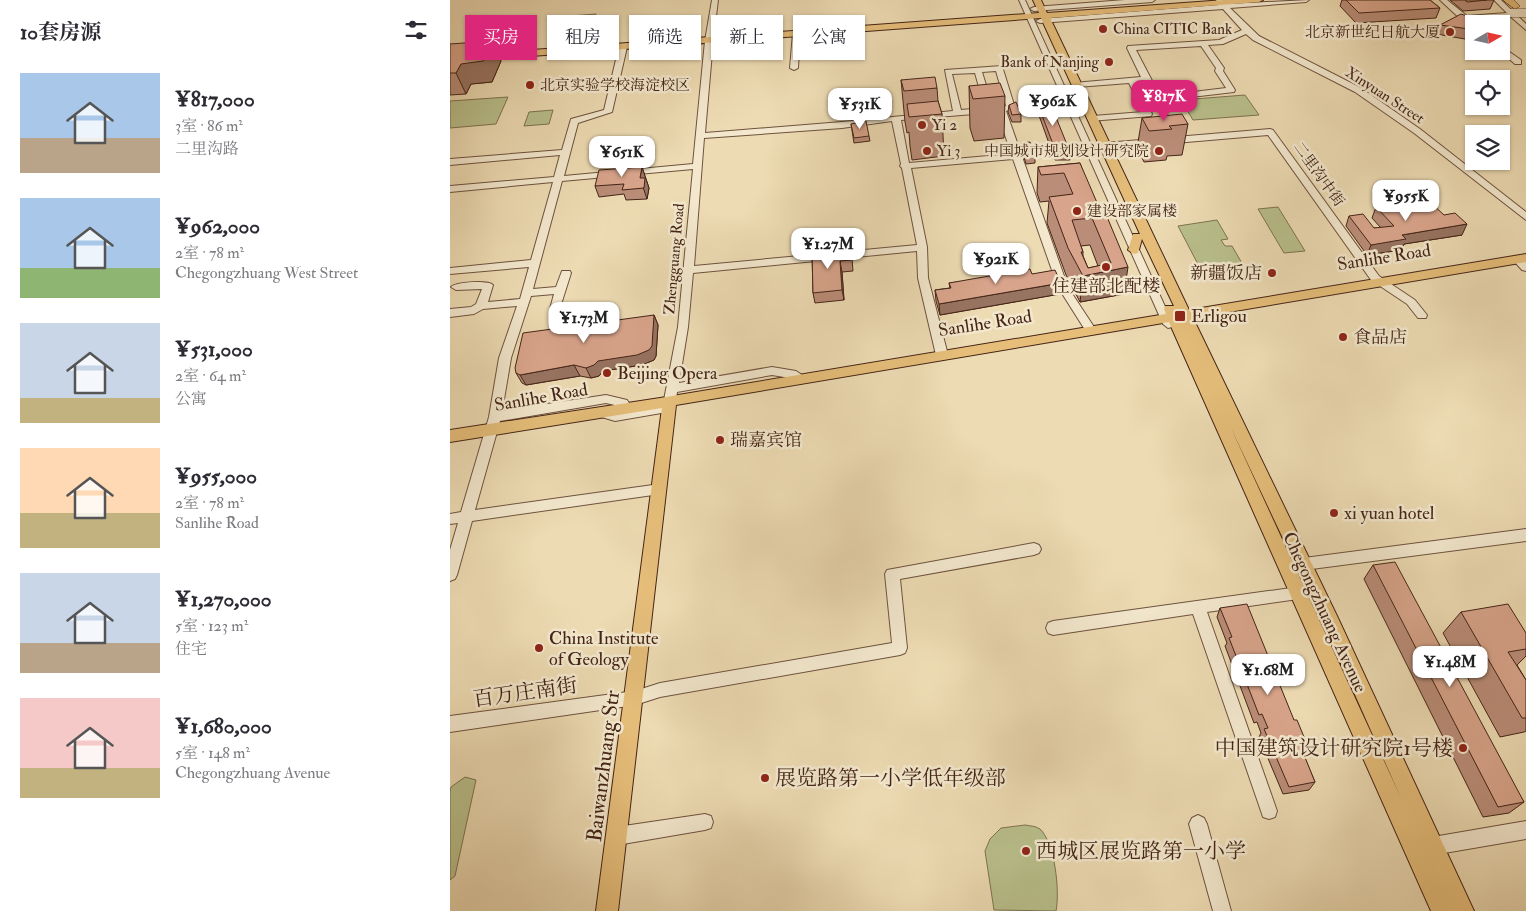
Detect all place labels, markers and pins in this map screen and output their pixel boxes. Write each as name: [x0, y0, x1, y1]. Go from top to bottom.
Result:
place label: China CITIC Bank: [1113, 20, 1232, 39]
marker: China CITIC Bank: [1097, 23, 1109, 35]
place label: 北京新世纪日航大厦: [1305, 23, 1440, 42]
marker: 北京新世纪日航大厦: [1444, 26, 1456, 38]
place label: Bank of Nanjing: [1000, 53, 1100, 72]
marker: Bank of Nanjing: [1103, 56, 1115, 68]
place label: 北京实验学校海淀校区: [540, 76, 690, 95]
marker: 北京实验学校海淀校区: [524, 79, 536, 91]
pin: ¥817K: [1129, 80, 1199, 122]
pin: ¥962K: [1018, 84, 1088, 127]
pin: ¥531K: [825, 88, 895, 130]
place label: Yi 2: [932, 116, 957, 135]
marker: Yi 2: [916, 119, 928, 131]
pin: ¥651K: [587, 136, 657, 178]
place label: Yi 3: [937, 142, 960, 161]
place label: 中国城市规划设计研究院: [984, 142, 1149, 161]
marker: Yi 3: [921, 145, 933, 157]
marker: 中国城市规划设计研究院: [1153, 145, 1165, 157]
pin: ¥955K: [1371, 180, 1441, 222]
place label: 建设部家属楼: [1087, 202, 1177, 221]
marker: 建设部家属楼: [1071, 205, 1083, 217]
pin: ¥1.27M: [787, 228, 869, 270]
pin: ¥921K: [961, 242, 1031, 285]
marker: 住建部北配楼: [1100, 261, 1112, 273]
place label: 新疆饭店: [1190, 262, 1262, 285]
marker: 新疆饭店: [1266, 267, 1278, 279]
place label: 住建部北配楼: [1052, 275, 1160, 298]
pin: ¥1.73M: [543, 302, 625, 344]
place label: Erligou: [1191, 305, 1247, 328]
marker: Erligou: [1173, 309, 1187, 323]
place label: 食品店: [1353, 326, 1407, 349]
marker: 食品店: [1337, 331, 1349, 343]
place label: Beijing Opera: [617, 362, 718, 385]
marker: Beijing Opera: [601, 367, 613, 379]
place label: 瑞嘉宾馆: [730, 429, 802, 452]
marker: 瑞嘉宾馆: [714, 434, 726, 446]
place label: xi yuan hotel: [1344, 502, 1435, 525]
marker: xi yuan hotel: [1328, 507, 1340, 519]
place label: China Institute of Geology: [549, 627, 659, 671]
marker: China Institute of Geology: [533, 642, 545, 654]
pin: ¥1.48M: [1409, 646, 1491, 688]
pin: ¥1.68M: [1227, 654, 1309, 696]
place label: 中国建筑设计研究院1号楼: [1215, 735, 1453, 762]
marker: 中国建筑设计研究院1号楼: [1457, 742, 1469, 754]
place label: 展览路第一小学低年级部: [775, 765, 1006, 792]
marker: 展览路第一小学低年级部: [759, 772, 771, 784]
place label: 西城区展览路第一小学: [1036, 838, 1246, 865]
marker: 西城区展览路第一小学: [1020, 845, 1032, 857]

